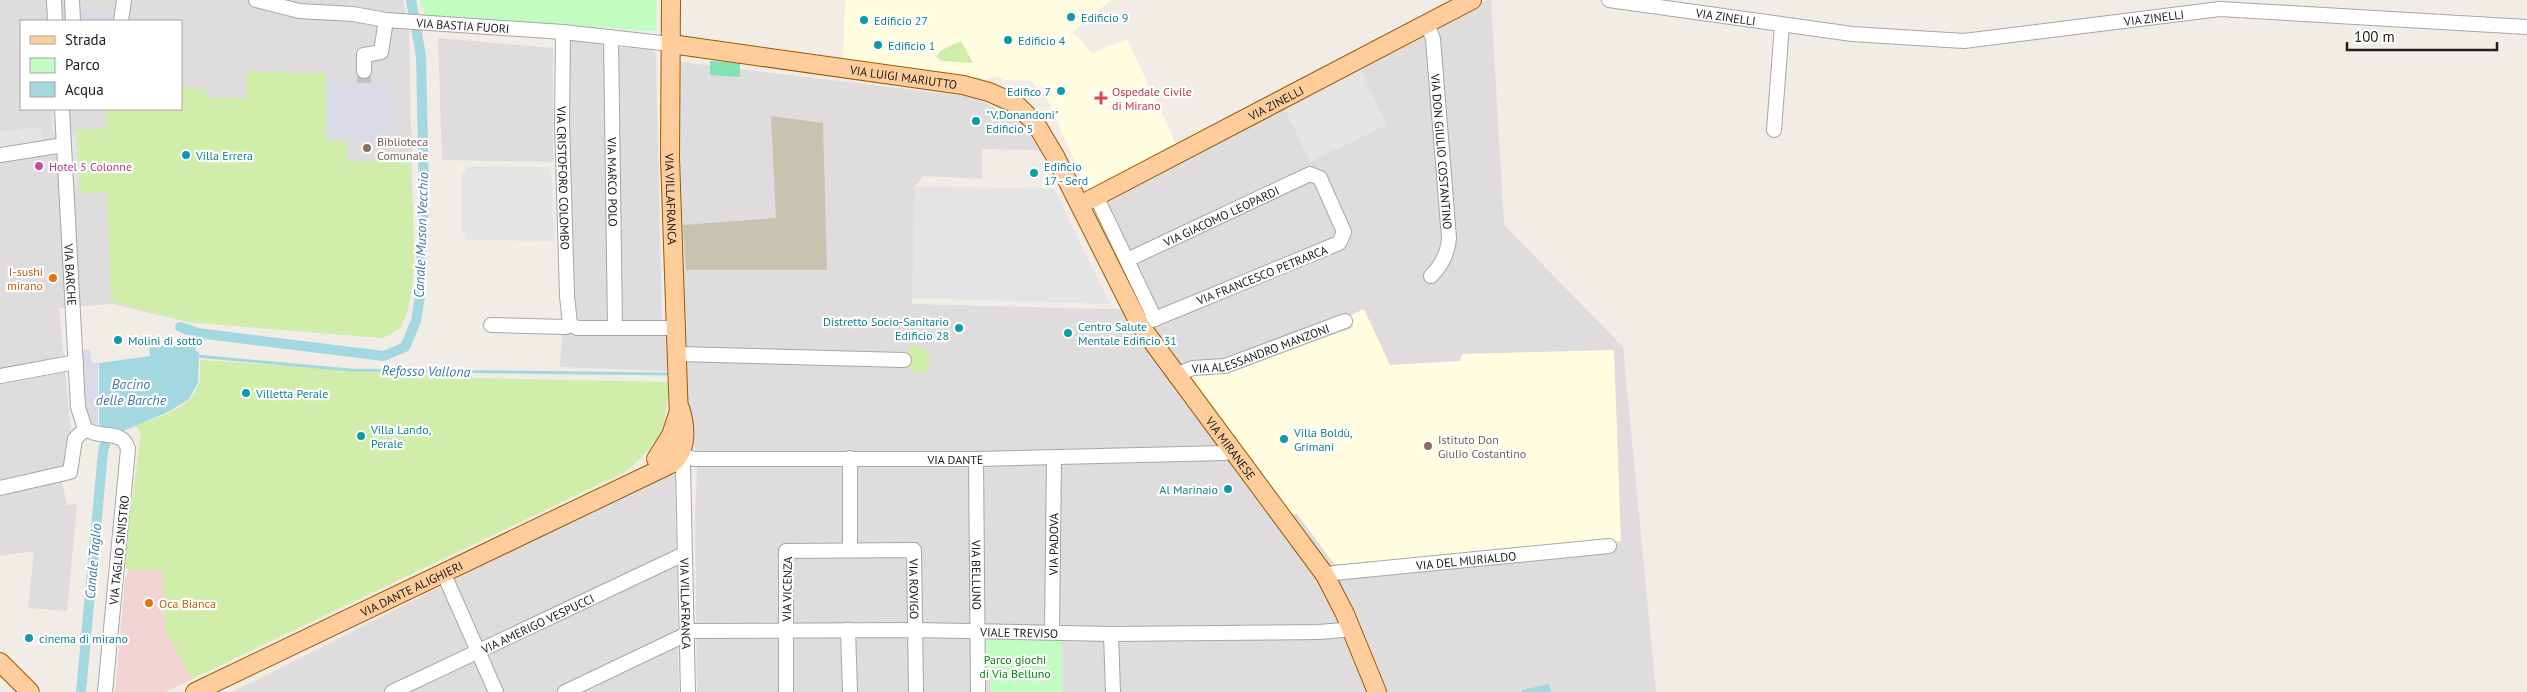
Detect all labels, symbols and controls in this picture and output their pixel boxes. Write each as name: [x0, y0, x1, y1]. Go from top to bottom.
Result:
street label: VIA ZINELLI: [1694, 5, 1757, 28]
street label: VIA ZINELLI: [2122, 6, 2185, 29]
place label: Edificio 9: [1081, 10, 1128, 25]
marker: Edificio 9: [1065, 11, 1077, 23]
place label: Edificio 27: [874, 13, 928, 28]
marker: Edificio 27: [858, 14, 870, 26]
street label: VIA BASTIA FUORI: [415, 15, 510, 36]
legend: [20, 20, 182, 110]
scale bar: [2347, 20, 2497, 52]
text: 100 m: [2354, 27, 2395, 46]
text: Strada: [65, 30, 106, 49]
place label: Edificio 4: [1018, 33, 1066, 48]
marker: Edificio 4: [1002, 34, 1014, 46]
place label: Edificio 1: [888, 38, 935, 53]
marker: Edificio 1: [872, 39, 884, 51]
text: Parco: [65, 55, 100, 74]
street label: VIA LUIGI MARIUTTO: [848, 62, 958, 92]
street label: VIA DON GIULIO COSTANTINO: [1428, 72, 1456, 230]
text: Acqua: [65, 80, 104, 99]
street label: VIA ZINELLI: [1245, 82, 1306, 124]
place label: Edifico 7: [1007, 84, 1051, 99]
place label: Ospedale Civile di Mirano: [1112, 84, 1192, 113]
marker: Edifico 7: [1055, 85, 1067, 97]
marker: Ospedale Civile di Mirano: [1094, 91, 1108, 105]
street label: VIA CRISTOFORO COLOMBO: [554, 105, 573, 250]
place label: "V.Donandoni" Edificio 5: [986, 107, 1059, 136]
marker: "V.Donandoni" Edificio 5: [970, 115, 982, 127]
place label: Biblioteca Comunale: [377, 134, 428, 163]
street label: VIA MARCO POLO: [605, 136, 621, 227]
marker: Biblioteca Comunale: [361, 142, 373, 154]
place label: Villa Errera: [195, 148, 253, 163]
marker: Villa Errera: [180, 149, 192, 161]
street label: VIA VILLAFRANCA: [662, 152, 680, 245]
place label: Hotel 5 Colonne: [49, 159, 132, 174]
place label: Edificio 17 - Serd: [1044, 159, 1088, 188]
marker: Hotel 5 Colonne: [33, 160, 45, 172]
marker: Edificio 17 - Serd: [1028, 167, 1040, 179]
water label: Canale Muson Vecchio: [410, 172, 432, 298]
street label: VIA GIACOMO LEOPARDI: [1160, 182, 1281, 250]
street label: VIA BARCHE: [62, 242, 80, 306]
street label: VIA FRANCESCO PETRARCA: [1194, 242, 1330, 308]
place label: I-sushi mirano: [7, 264, 43, 293]
marker: I-sushi mirano: [47, 272, 59, 284]
place label: Distretto Socio-Sanitario Edificio 28: [823, 314, 949, 343]
place label: Centro Salute Mentale Edificio 31: [1078, 319, 1177, 348]
street label: VIA ALESSANDRO MANZONI: [1190, 320, 1331, 376]
marker: Distretto Socio-Sanitario Edificio 28: [953, 322, 965, 334]
marker: Centro Salute Mentale Edificio 31: [1062, 327, 1074, 339]
place label: Molini di sotto: [128, 333, 202, 348]
marker: Molini di sotto: [112, 334, 124, 346]
water label: Refosso Vallona: [381, 361, 471, 381]
water label: Bacino delle Barche: [96, 375, 167, 409]
place label: Villetta Perale: [255, 386, 328, 401]
marker: Villetta Perale: [240, 387, 252, 399]
street label: VIA MIRANESE: [1202, 413, 1259, 482]
place label: Villa Lando, Perale: [370, 422, 431, 451]
place label: Villa Boldù, Grimani: [1293, 425, 1353, 454]
marker: Villa Lando, Perale: [355, 430, 367, 442]
place label: Istituto Don Giulio Costantino: [1438, 432, 1526, 461]
marker: Villa Boldù, Grimani: [1278, 433, 1290, 445]
marker: Istituto Don Giulio Costantino: [1422, 440, 1434, 452]
street label: VIA DANTE: [927, 451, 984, 467]
place label: Al Marinaio: [1159, 482, 1218, 497]
marker: Al Marinaio: [1222, 483, 1234, 495]
street label: VIA TAGLIO SINISTRO: [106, 495, 132, 606]
street label: VIA PADOVA: [1045, 513, 1061, 576]
water label: Canale Taglio: [81, 522, 105, 600]
street label: VIA BELLUNO: [969, 539, 985, 610]
street label: VIA DEL MURIALDO: [1414, 548, 1517, 573]
street label: VIA DANTE ALIGHIERI: [357, 557, 465, 620]
street label: VIA VILLAFRANCA: [678, 557, 695, 649]
street label: VIA VICENZA: [779, 557, 795, 622]
street label: VIA ROVIGO: [907, 558, 922, 619]
street label: VIA AMERIGO VESPUCCI: [478, 590, 596, 657]
place label: Oca Bianca: [159, 596, 216, 611]
marker: Oca Bianca: [143, 597, 155, 609]
street label: VIALE TREVISO: [979, 624, 1058, 640]
place label: cinema di mirano: [39, 631, 128, 646]
marker: cinema di mirano: [23, 632, 35, 644]
park label: Parco giochi di Via Belluno: [979, 652, 1051, 681]

